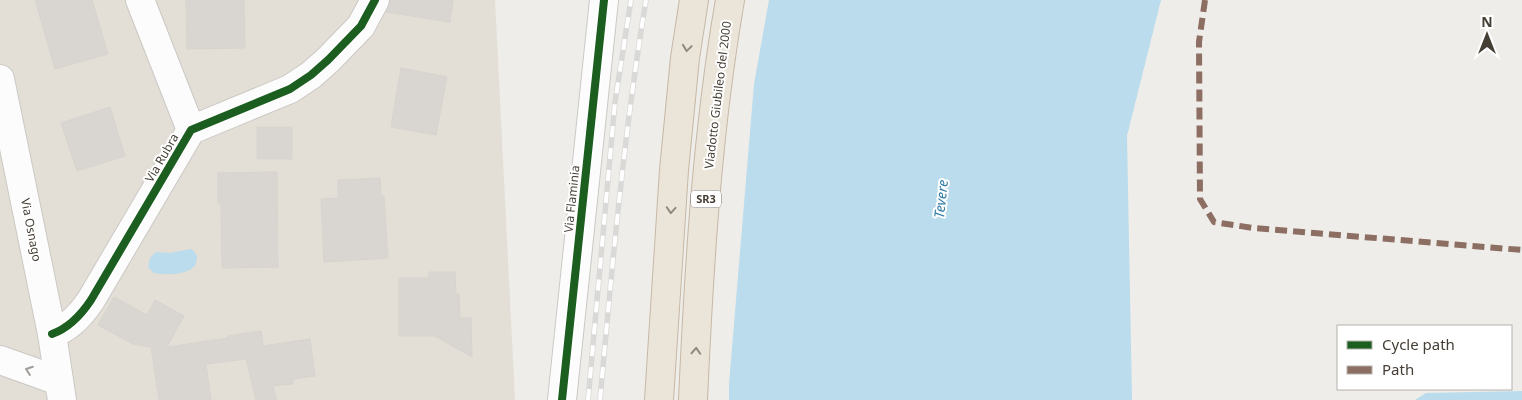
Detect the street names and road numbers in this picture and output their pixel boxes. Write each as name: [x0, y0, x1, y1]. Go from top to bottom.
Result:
street label: Viadotto Giubileo del 2000: [700, 20, 735, 170]
street label: Via Rubra: [141, 130, 182, 185]
street label: Via Flaminia: [560, 164, 583, 234]
road number: SR3: [691, 190, 721, 208]
street label: Via Osnago: [17, 197, 46, 263]

